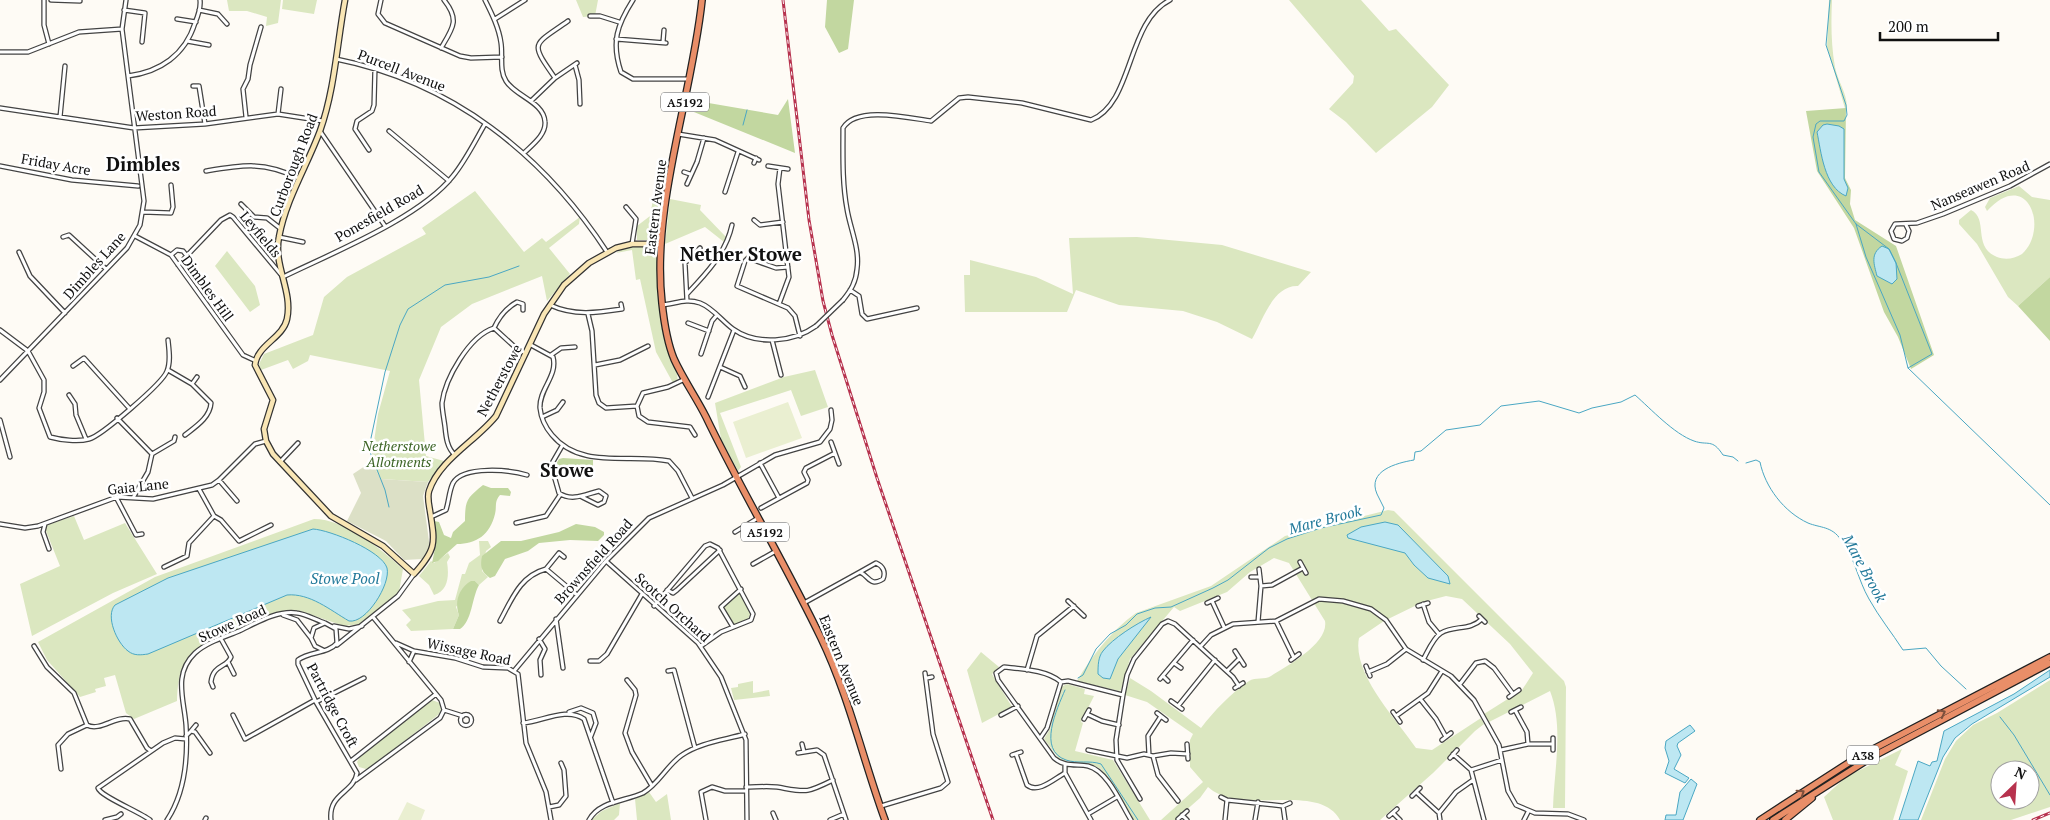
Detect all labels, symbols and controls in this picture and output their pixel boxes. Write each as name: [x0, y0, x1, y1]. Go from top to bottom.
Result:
scale bar: [1880, 10, 1998, 42]
text: 200 m: [1888, 16, 1929, 36]
street label: Purcell Avenue: [355, 45, 449, 95]
road number: A5192: [661, 92, 709, 111]
street label: Weston Road: [135, 101, 217, 125]
street label: Curborough Road: [265, 110, 322, 219]
street label: Friday Acre: [20, 149, 92, 179]
district label: Dimbles: [106, 151, 180, 176]
street label: Nanseawen Road: [1928, 155, 2033, 214]
street label: Eastern Avenue: [640, 158, 670, 256]
street label: Ponesfield Road: [331, 180, 427, 246]
street label: Leyfields: [236, 207, 286, 261]
street label: Dimbles Lane: [59, 227, 129, 303]
district label: Nether Stowe: [680, 241, 802, 266]
street label: Dimbles Hill: [178, 251, 238, 325]
street label: Netherstowe: [472, 341, 526, 419]
park label: Netherstowe Allotments: [361, 436, 437, 471]
district label: Stowe: [540, 457, 594, 482]
street label: Gaia Lane: [106, 473, 170, 499]
water label: Mare Brook: [1285, 500, 1364, 539]
street label: Brownsfield Road: [550, 514, 636, 608]
road number: A5192: [741, 522, 789, 542]
water label: Mare Brook: [1838, 530, 1892, 606]
water label: Stowe Pool: [310, 568, 380, 588]
street label: Scotch Orchard: [631, 568, 715, 646]
street label: Stowe Road: [195, 600, 269, 646]
street label: Eastern Avenue: [815, 612, 869, 708]
street label: Wissage Road: [425, 633, 513, 669]
street label: Partridge Croft: [303, 659, 364, 751]
one-way arrow: [1937, 709, 1946, 719]
road number: A38: [1847, 746, 1879, 764]
north arrow: [1990, 760, 2040, 810]
text: N: [2012, 762, 2030, 784]
one-way arrow: [1795, 789, 1804, 799]

